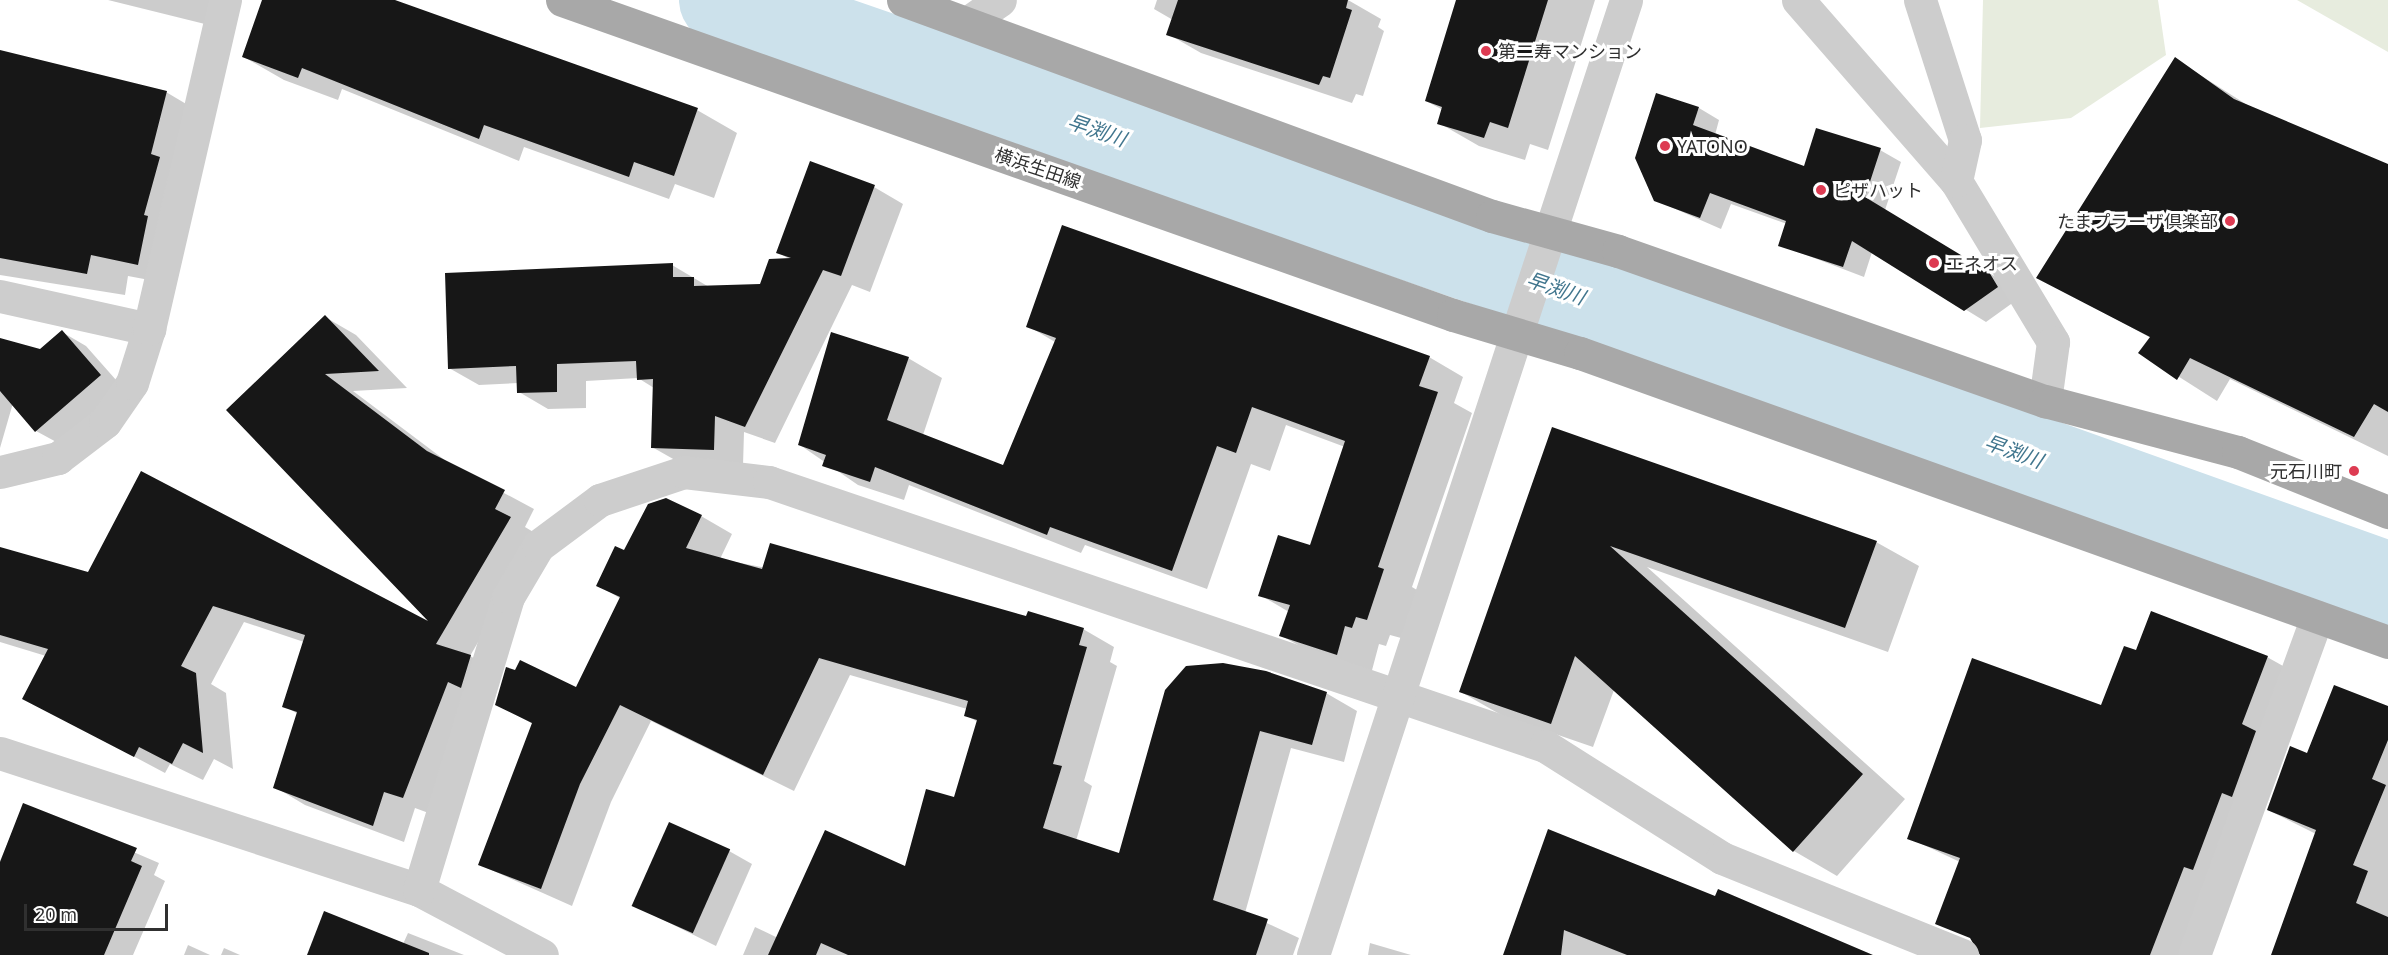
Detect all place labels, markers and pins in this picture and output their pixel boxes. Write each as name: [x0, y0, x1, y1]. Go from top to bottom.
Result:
place label: 第二寿マンション: [1498, 40, 1642, 62]
marker: 第二寿マンション: [1479, 44, 1493, 58]
place label: YATONO: [1677, 135, 1748, 157]
marker: YATONO: [1658, 139, 1672, 153]
place label: ピザハット: [1833, 179, 1923, 201]
marker: ピザハット: [1814, 183, 1828, 197]
place label: たまプラーザ倶楽部: [2056, 210, 2218, 232]
marker: たまプラーザ倶楽部: [2223, 214, 2237, 228]
place label: エネオス: [1946, 252, 2018, 274]
marker: エネオス: [1927, 256, 1941, 270]
place label: 元石川町: [2270, 460, 2342, 482]
marker: 元石川町: [2347, 464, 2361, 478]

